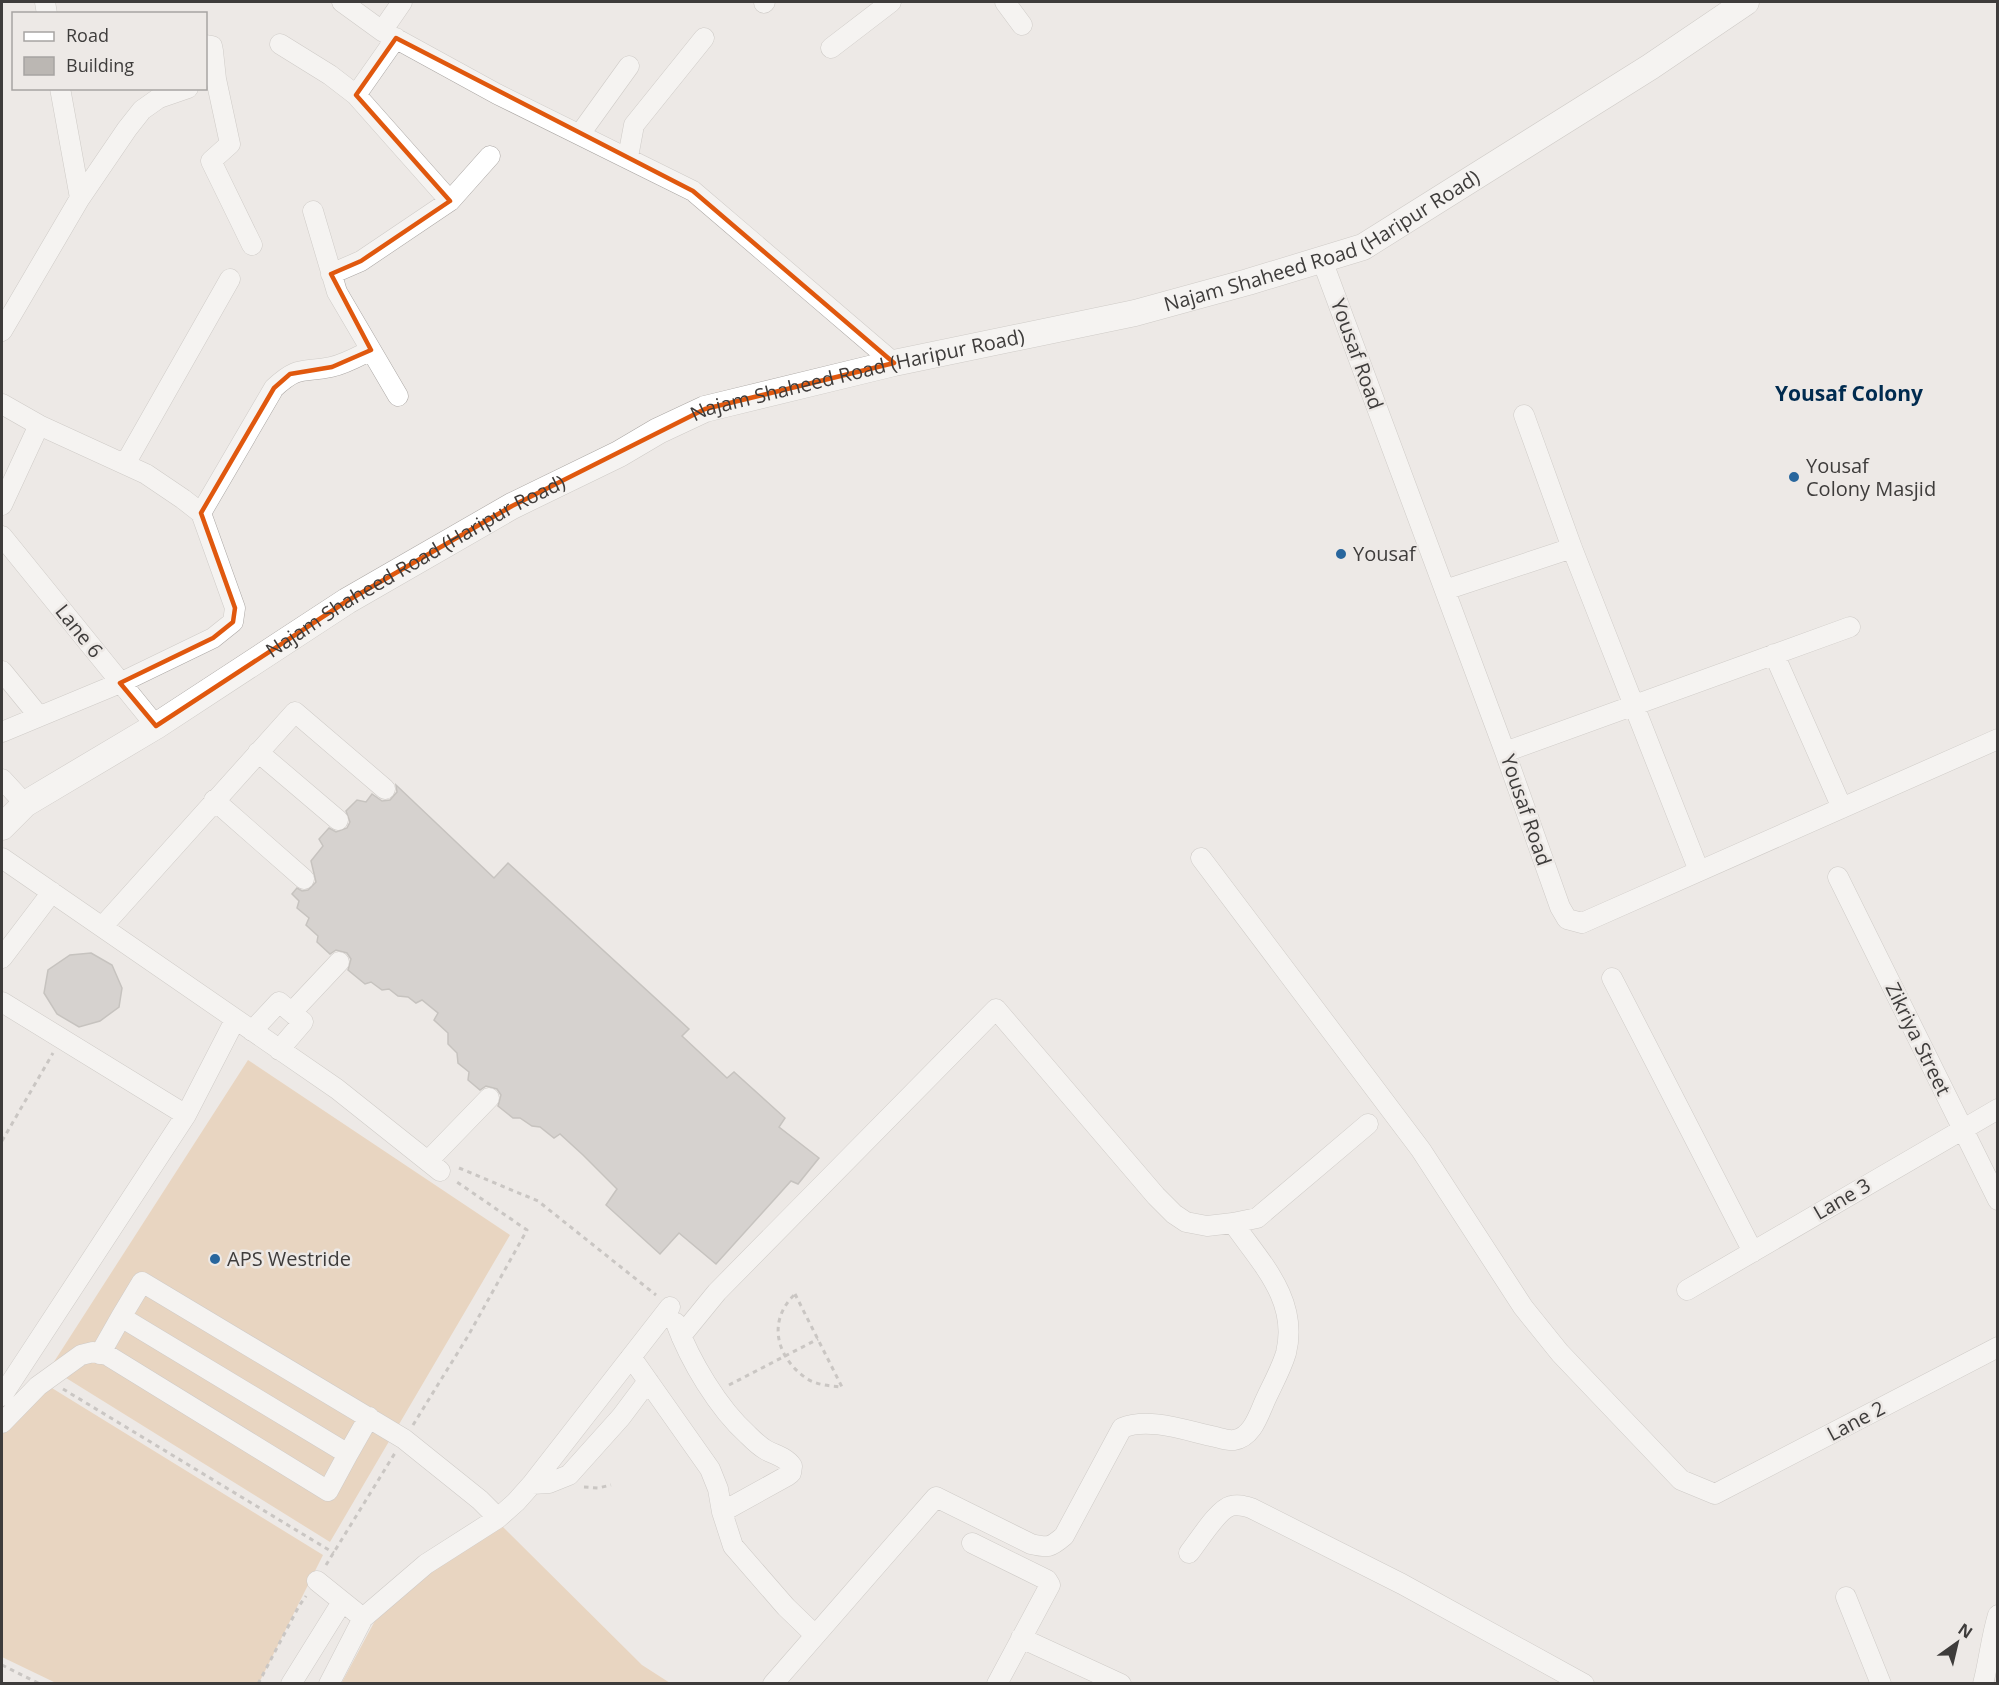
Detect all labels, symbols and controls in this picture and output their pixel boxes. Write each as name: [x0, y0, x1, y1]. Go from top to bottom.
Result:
legend: [12, 12, 207, 90]
text: Road: [66, 23, 109, 47]
text: Building: [66, 53, 134, 77]
street label: Najam Shaheed Road (Haripur Road): [1161, 163, 1485, 317]
street label: Yousaf Road: [1325, 295, 1390, 413]
street label: Najam Shaheed Road (Haripur Road): [686, 322, 1027, 427]
district label: Yousaf Colony: [1775, 379, 1923, 407]
place label: Yousaf Colony Masjid: [1806, 452, 1936, 502]
street label: Najam Shaheed Road (Haripur Road): [260, 468, 569, 664]
marker: Yousaf Colony Masjid: [1787, 470, 1801, 484]
place label: Yousaf: [1353, 540, 1417, 567]
marker: Yousaf: [1334, 547, 1348, 561]
street label: Lane 6: [49, 598, 109, 663]
street label: Yousaf Road: [1495, 751, 1558, 869]
street label: Zikriya Street: [1879, 978, 1957, 1100]
street label: Lane 3: [1808, 1171, 1875, 1226]
place label: APS Westride: [227, 1245, 351, 1272]
marker: APS Westride: [208, 1252, 222, 1266]
street label: Lane 2: [1822, 1394, 1889, 1447]
north arrow: [1927, 1613, 1987, 1673]
text: N: [1954, 1618, 1977, 1643]

